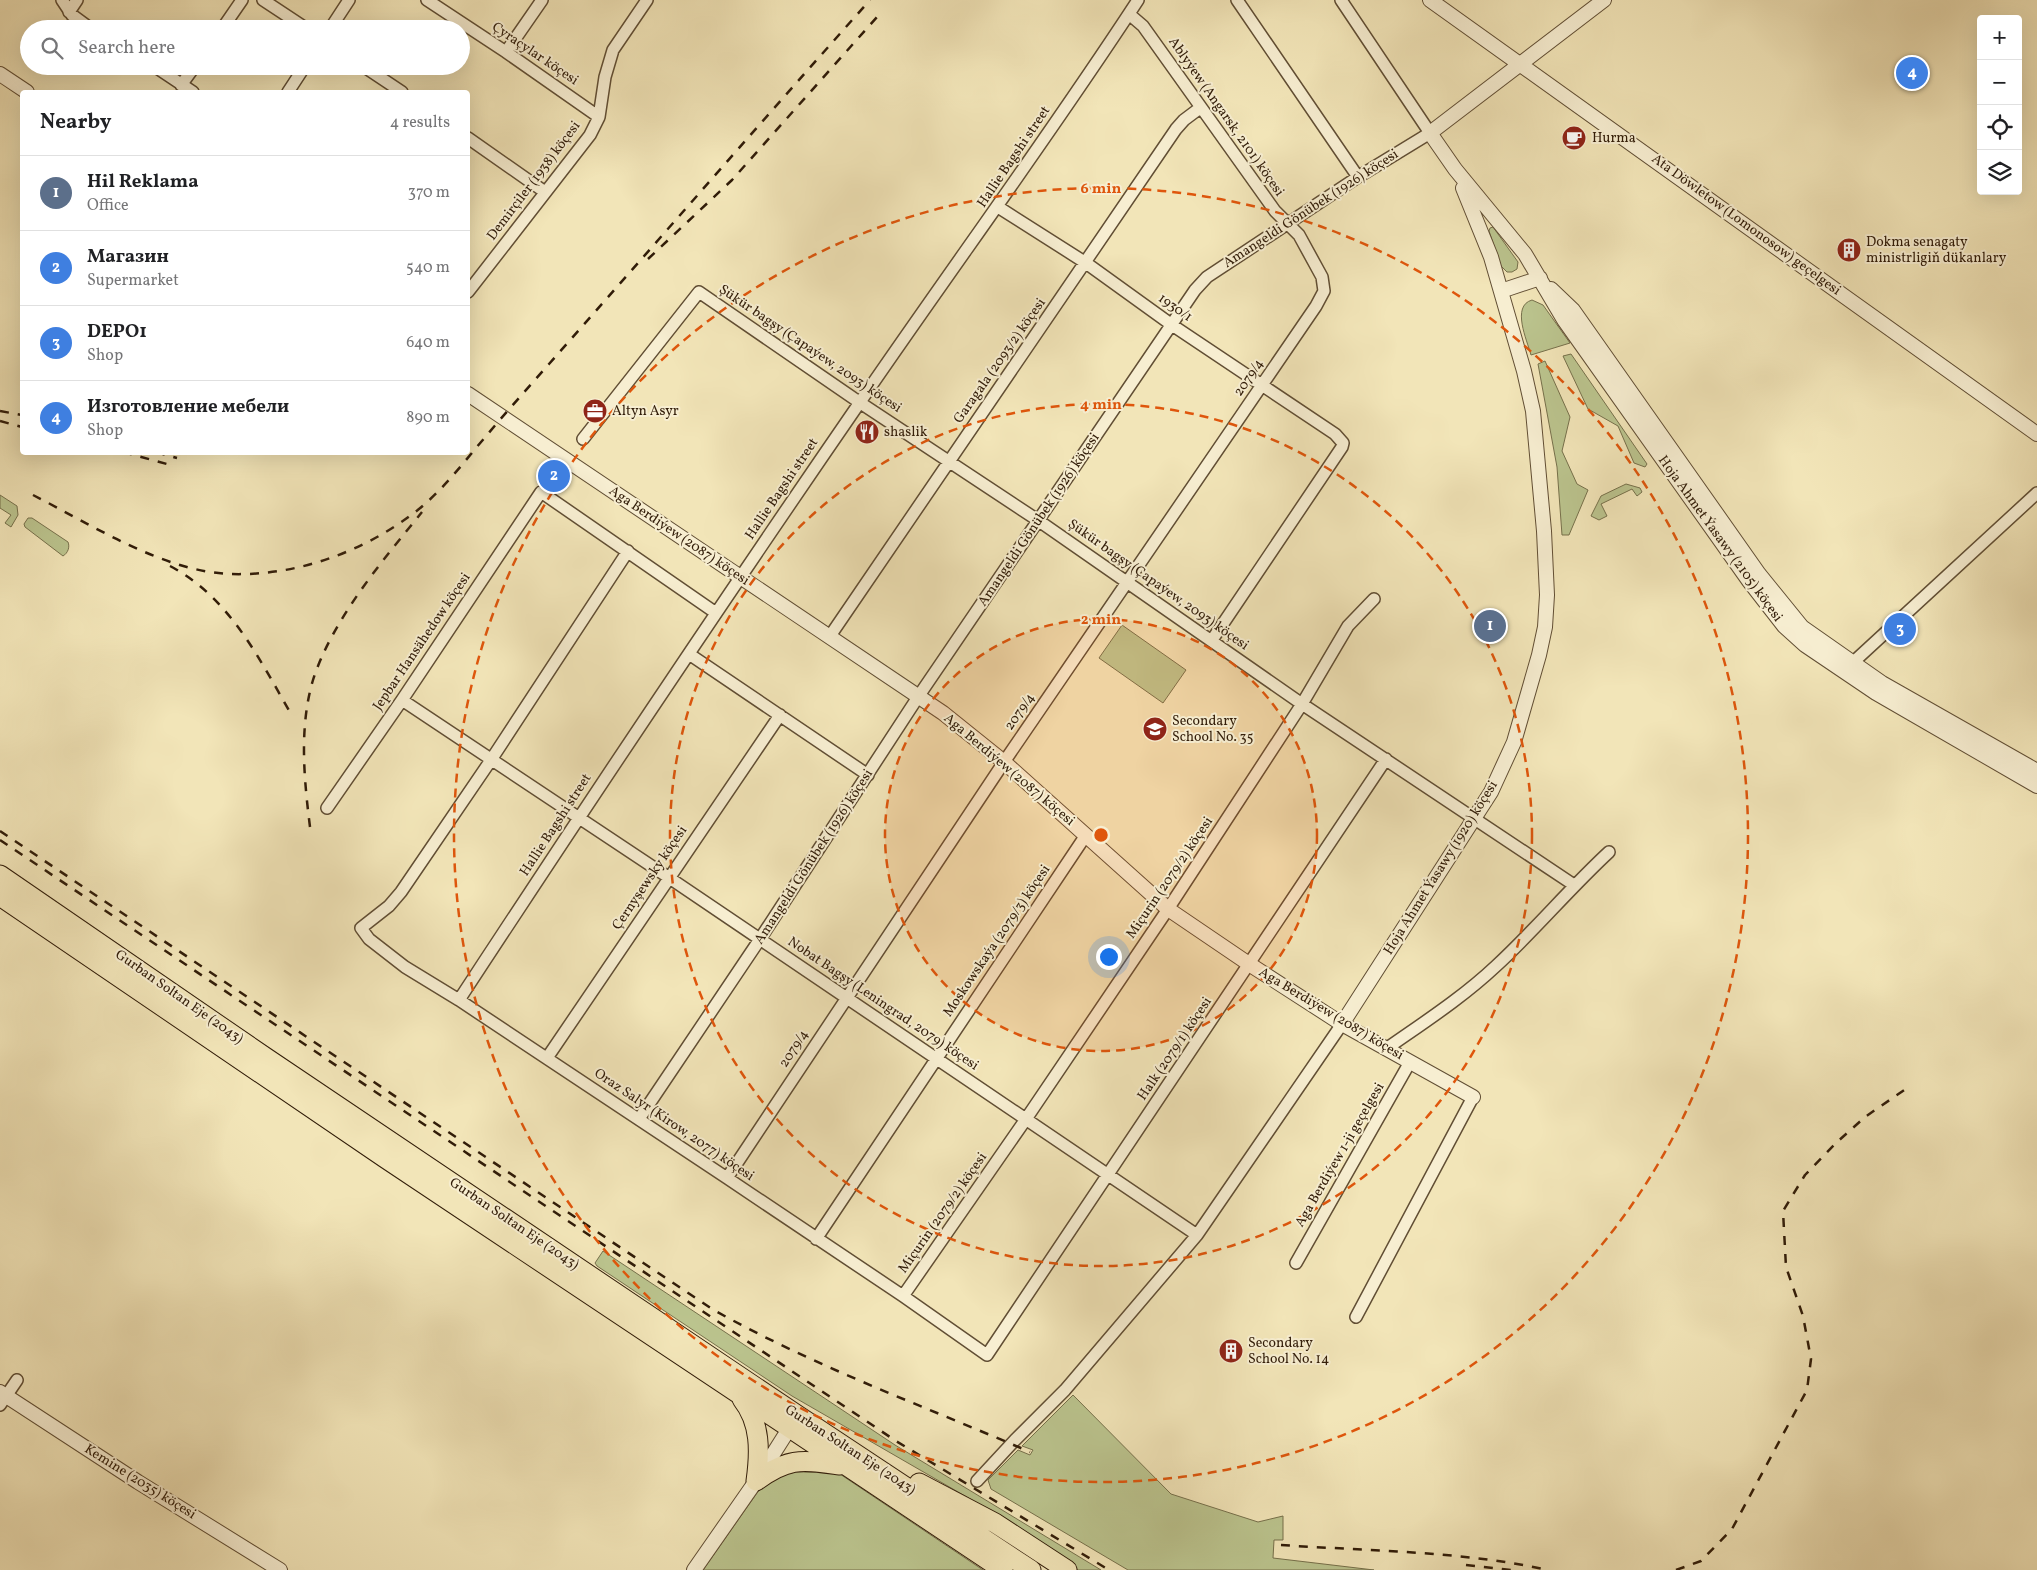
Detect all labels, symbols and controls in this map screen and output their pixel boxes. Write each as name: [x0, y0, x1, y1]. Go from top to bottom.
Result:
map controls: [1977, 15, 2022, 195]
button: +: [1977, 15, 2022, 60]
street label: Çyraçylar köçesi: [488, 18, 582, 90]
search box: [20, 20, 470, 75]
icon: search: [38, 34, 66, 62]
street label: Ablyýew (Angarsk, 2101) köçesi: [1164, 34, 1288, 200]
text: Search here: [78, 35, 175, 61]
pin: 4: [1896, 54, 1928, 92]
button: −: [1977, 60, 2022, 105]
street label: Hallie Bagshi street: [973, 102, 1055, 212]
button: locate: [1977, 105, 2022, 150]
text: Nearby: [40, 108, 111, 137]
text: 4 results: [390, 112, 450, 134]
street label: Demirçiler (1938) köçesi: [483, 117, 585, 245]
cafe icon: Hurma: [1561, 125, 1587, 151]
place label: Hurma: [1592, 129, 1636, 148]
street label: Amangeldi Gönübek (1926) köçesi: [1220, 145, 1402, 273]
street label: Ata Döwletow (Lomonosow) geçelgesi: [1647, 150, 1845, 300]
button: layers: [1977, 150, 2022, 195]
text: Hil Reklama: [87, 169, 199, 195]
text: 6 min: [1081, 179, 1122, 200]
text: 1: [53, 182, 59, 204]
text: 370 m: [408, 182, 450, 204]
text: Office: [87, 195, 129, 217]
place label: Dokma senagaty ministrligiň dükanlary: [1866, 233, 2007, 268]
building icon: Dokma senagaty ministrligiň dükanlary: [1836, 237, 1862, 263]
text: Магазин: [87, 244, 169, 270]
text: 2: [52, 257, 60, 279]
text: 540 m: [406, 257, 450, 279]
text: Supermarket: [87, 270, 179, 292]
street label: Şükür bagşy (Çapaýew, 2093) köçesi: [715, 280, 905, 418]
street label: 1930/1: [1154, 289, 1196, 327]
street label: Garagala (2093/2) köçesi: [949, 294, 1051, 428]
text: DEPO1: [87, 319, 147, 345]
text: 3: [52, 332, 60, 354]
text: 640 m: [406, 332, 450, 354]
text: Shop: [87, 345, 123, 367]
street label: 2079/4: [1230, 356, 1268, 400]
text: Изготовление мебели: [87, 394, 289, 420]
text: 4 min: [1080, 395, 1122, 416]
office icon: Altyn Asyr: [582, 398, 608, 424]
place label: Altyn Asyr: [612, 402, 679, 421]
text: 4: [51, 407, 61, 429]
text: 890 m: [406, 407, 450, 429]
restaurant icon: shaslik: [854, 419, 880, 445]
text: Shop: [87, 420, 123, 442]
place label: shaslik: [884, 423, 928, 442]
street label: Amangeldi Gönübek (1926) köçesi: [974, 430, 1104, 610]
street label: Hallie Bagshi street: [741, 434, 823, 544]
street label: Hoja Ahmet Ýasawy (2105) köçesi: [1653, 452, 1787, 626]
pin: 2: [538, 457, 570, 495]
street label: Aga Berdiýew (2087) köçesi: [605, 482, 753, 590]
street label: Şükür bagşy (Çapaýew, 2093) köçesi: [1064, 515, 1252, 655]
street label: Jepbar Hansähedow köçesi: [369, 569, 475, 715]
pin: 1: [1474, 607, 1506, 645]
text: 2 min: [1081, 610, 1121, 631]
pin: 3: [1884, 610, 1916, 648]
street label: 2079/4: [1000, 690, 1040, 734]
street label: Aga Berdiýew (2087) köçesi: [939, 709, 1079, 831]
place label: Secondary School No. 35: [1172, 712, 1253, 747]
school or university icon: Secondary School No. 35: [1142, 716, 1168, 742]
street label: Amangeldi Gönübek (1926) köçesi: [750, 766, 878, 948]
street label: Hallie Bagshi street: [516, 770, 596, 880]
street label: Hoja Ahmet Ýasawy (1920) köçesi: [1379, 777, 1503, 959]
street label: Miçurin (2079/2) köçesi: [1122, 813, 1218, 943]
street label: Çernyşewsky köçesi: [608, 822, 692, 934]
centre of rings: [1092, 826, 1110, 844]
street label: Moskowskaýa (2079/3) köçesi: [939, 861, 1055, 1021]
street label: Nobat Bagşy (Leningrad, 2079) köçesi: [784, 933, 982, 1075]
your location: [1096, 944, 1122, 970]
street label: Gurban Soltan Eje (2043): [111, 946, 247, 1048]
street label: Aga Berdiýew (2087) köçesi: [1255, 963, 1407, 1065]
street label: Halk (2079/1) köçesi: [1133, 994, 1217, 1104]
street label: 2079/4: [775, 1026, 813, 1072]
street label: Oraz Salyr (Kirow, 2077) köçesi: [590, 1064, 758, 1186]
street label: Aga Berdiýew 1-ji geçelgesi: [1291, 1079, 1389, 1231]
street label: Miçurin (2079/2) köçesi: [894, 1149, 992, 1277]
street label: Gurban Soltan Eje (2043): [445, 1174, 583, 1274]
place label: Secondary School No. 14: [1248, 1334, 1329, 1369]
building icon: Secondary School No. 14: [1218, 1338, 1244, 1364]
street label: Gurban Soltan Eje (2043): [781, 1401, 919, 1499]
street label: Kemine (2035) köçesi: [81, 1440, 199, 1524]

